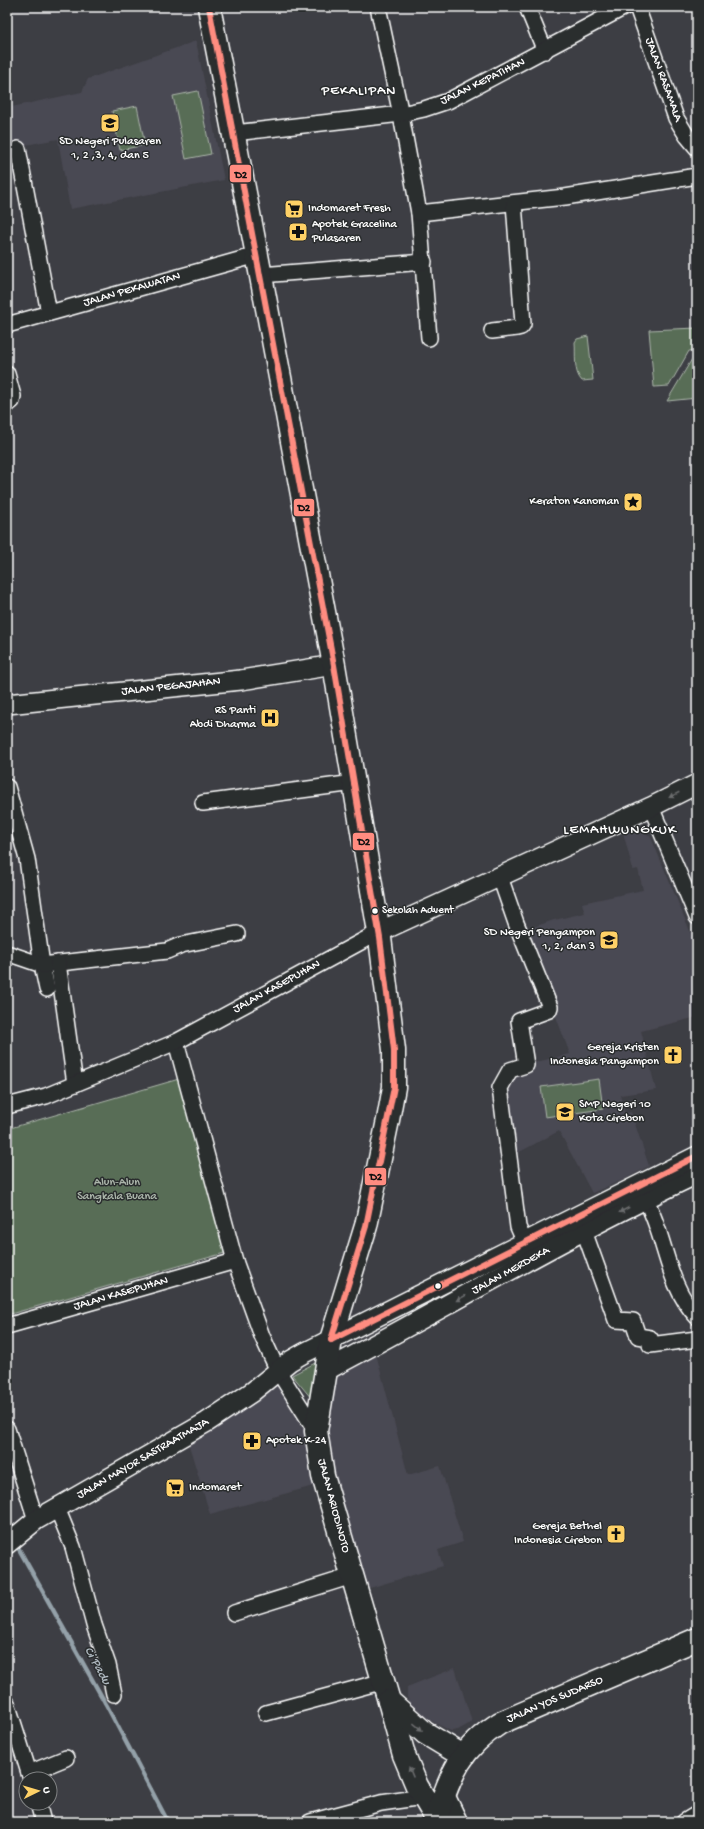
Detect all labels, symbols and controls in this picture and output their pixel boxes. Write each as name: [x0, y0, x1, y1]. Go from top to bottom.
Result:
street label: JALAN RASAMALA: [641, 36, 685, 125]
street label: JALAN KEPATIHAN: [438, 55, 528, 109]
district label: PEKALIPAN: [320, 83, 397, 100]
school or university icon: SD Negeri Pulasaren 1, 2 ,3, 4, dan 5: [99, 112, 121, 134]
place label: SD Negeri Pulasaren 1, 2 ,3, 4, dan 5: [59, 135, 161, 163]
line badge: D2: [229, 164, 252, 183]
text: D2: [234, 170, 248, 182]
supermarket icon: Indomaret Fresh: [283, 198, 305, 220]
place label: Indomaret Fresh: [308, 202, 391, 216]
place label: Apotek Gracelina Pulasaren: [311, 218, 397, 246]
pharmacy icon: Apotek Gracelina Pulasaren: [287, 221, 309, 243]
street label: JALAN PEKAWATAN: [82, 269, 182, 311]
place icon: Keraton Kanoman: [622, 491, 644, 513]
place label: Keraton Kanoman: [530, 495, 619, 509]
line badge: D2: [293, 498, 315, 517]
text: D2: [297, 503, 311, 515]
street label: JALAN PEGAJAHAN: [121, 675, 221, 699]
place label: RS Panti Abdi Dharma: [190, 704, 256, 732]
hospital icon: RS Panti Abdi Dharma: [259, 707, 281, 729]
one-way arrow: [668, 792, 680, 799]
district label: LEMAHWUNGKUK: [563, 822, 677, 839]
line badge: D2: [352, 832, 375, 851]
text: D2: [357, 837, 371, 849]
place label: Sekolah Advent: [382, 905, 455, 917]
marker: Sekolah Advent: [370, 906, 380, 916]
place label: SD Negeri Pengampon 1, 2, dan 3: [484, 926, 595, 954]
school or university icon: SD Negeri Pengampon 1, 2, dan 3: [598, 929, 620, 951]
street label: JALAN KASEPUHAN: [231, 957, 323, 1017]
place label: Gereja Kristen Indonesia Pangampon: [550, 1041, 659, 1069]
church icon: Gereja Kristen Indonesia Pangampon: [662, 1044, 684, 1066]
place label: SMP Negeri 10 Kota Cirebon: [579, 1098, 651, 1126]
school or university icon: SMP Negeri 10 Kota Cirebon: [554, 1101, 576, 1123]
line badge: D2: [364, 1167, 387, 1186]
text: D2: [369, 1172, 383, 1184]
park label: Alun-Alun Sangkala Buana: [77, 1176, 157, 1204]
one-way arrow: [618, 1206, 630, 1213]
street label: JALAN MERDEKA: [470, 1243, 553, 1298]
street label: JALAN KASEPUHAN: [72, 1274, 170, 1314]
unlabelled marker: [433, 1281, 443, 1291]
one-way arrow: [455, 1295, 467, 1302]
street label: JALAN MAYOR SASTRAATMAJA: [75, 1415, 212, 1502]
pharmacy icon: Apotek K-24: [241, 1430, 263, 1452]
place label: Apotek K-24: [266, 1434, 327, 1448]
street label: JALAN ARIODINOTO: [314, 1457, 352, 1555]
supermarket icon: Indomaret: [164, 1477, 186, 1499]
place label: Indomaret: [189, 1481, 242, 1495]
place label: Gereja Bethel Indonesia Cirebon: [514, 1520, 602, 1548]
church icon: Gereja Bethel Indonesia Cirebon: [605, 1523, 627, 1545]
water label: Ci Padu: [80, 1644, 114, 1688]
street label: JALAN YOS SUDARSO: [505, 1673, 605, 1727]
one-way arrow: [413, 1723, 423, 1732]
one-way arrow: [408, 1766, 414, 1778]
north arrow: [18, 1771, 58, 1811]
text: U: [40, 1787, 52, 1795]

